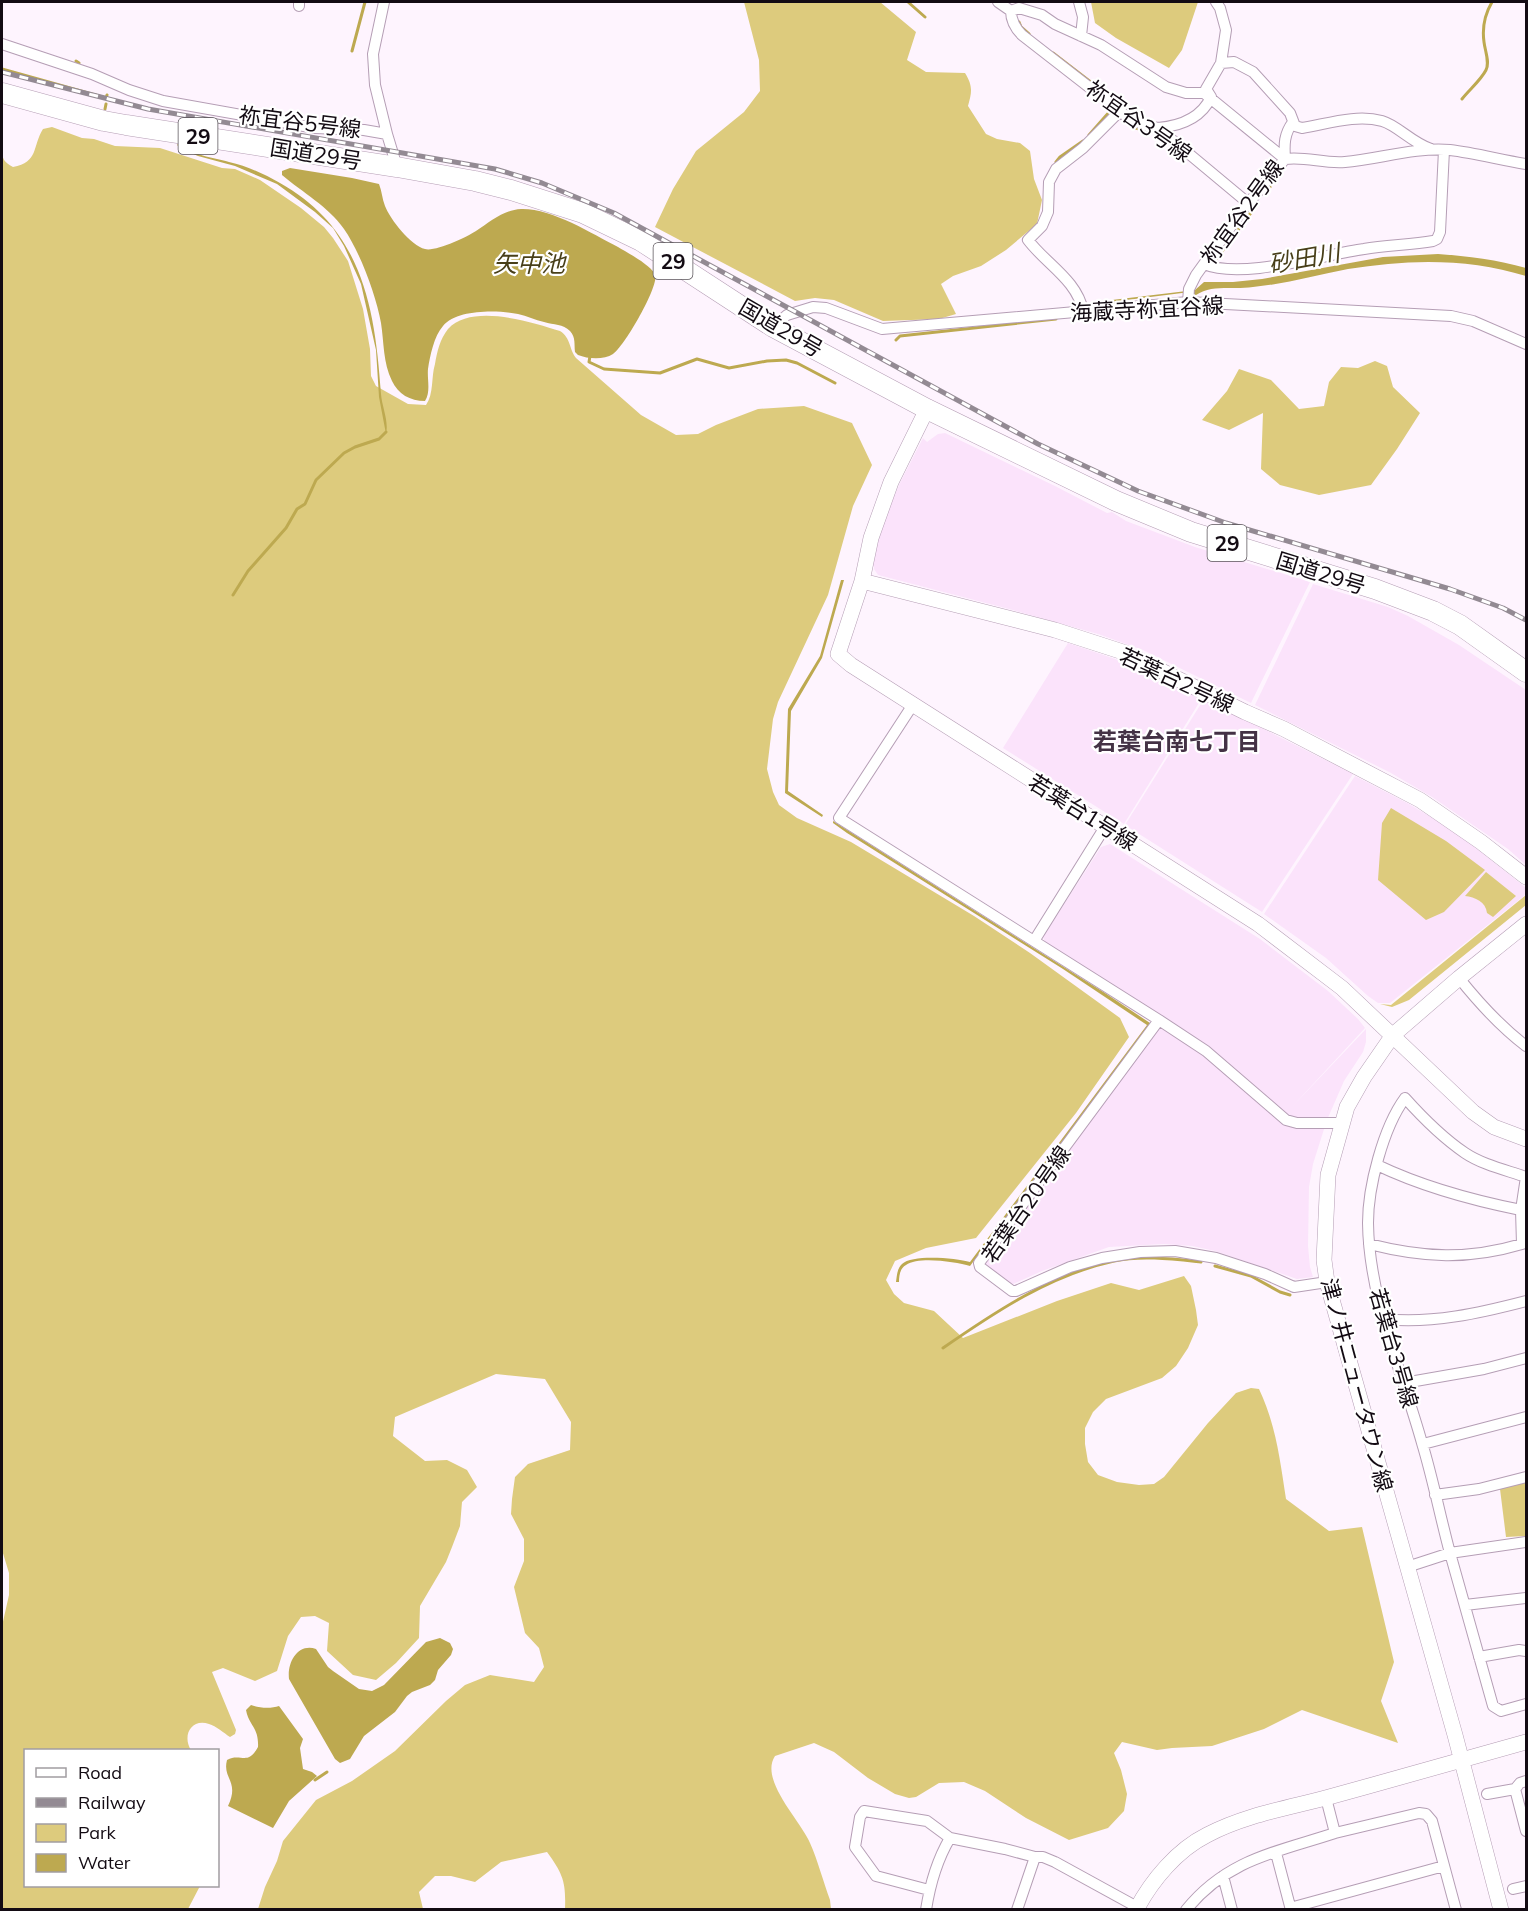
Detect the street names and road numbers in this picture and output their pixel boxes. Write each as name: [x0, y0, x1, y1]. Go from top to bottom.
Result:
street label: 祢宜谷3号線: [1081, 74, 1197, 168]
street label: 祢宜谷5号線: [237, 101, 363, 143]
road number: 29: [178, 118, 218, 154]
street label: 国道29号: [268, 133, 364, 175]
street label: 祢宜谷2号線: [1194, 154, 1290, 270]
road number: 29: [654, 243, 692, 279]
street label: 海蔵寺祢宜谷線: [1069, 291, 1225, 327]
street label: 国道29号: [734, 293, 828, 363]
road number: 29: [1208, 525, 1246, 561]
street label: 国道29号: [1273, 546, 1369, 600]
street label: 若葉台2号線: [1115, 641, 1239, 719]
street label: 若葉台1号線: [1023, 767, 1143, 857]
street label: 若葉台20号線: [975, 1140, 1077, 1268]
street label: 津ノ井ニュータウン線: [1315, 1275, 1399, 1495]
street label: 若葉台3号線: [1364, 1285, 1424, 1411]

